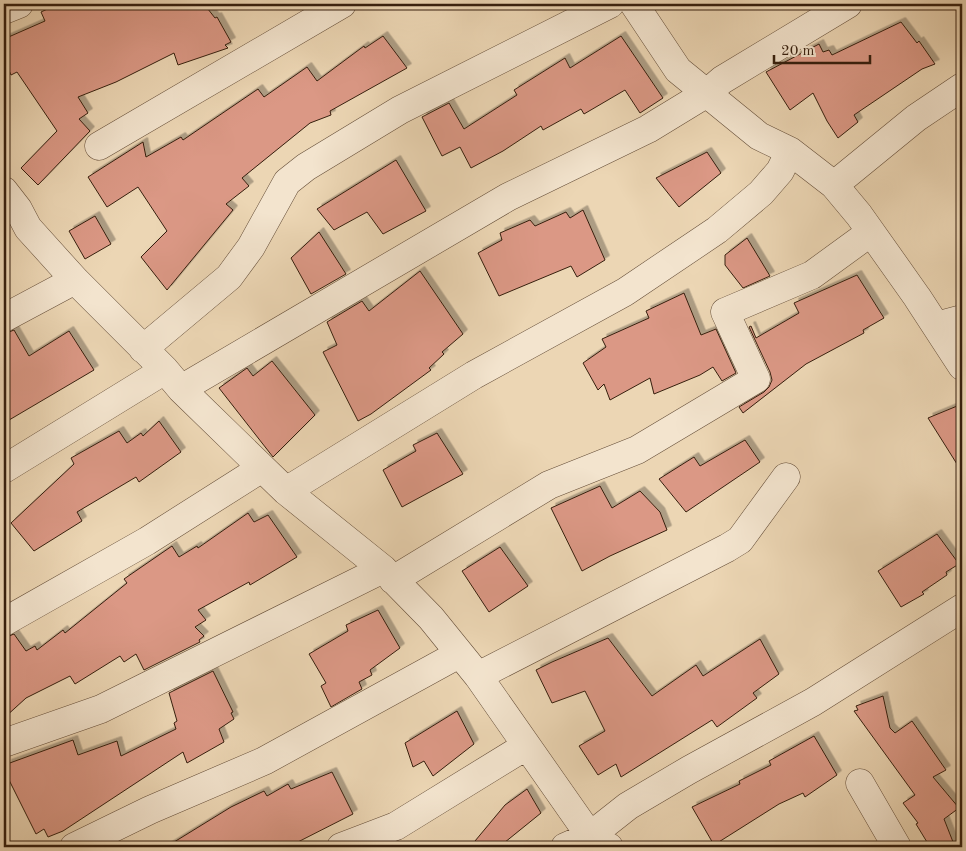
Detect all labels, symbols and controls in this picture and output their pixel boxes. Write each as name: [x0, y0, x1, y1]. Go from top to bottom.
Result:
scale bar: [774, 32, 870, 64]
text: 20 m: [781, 44, 815, 59]

